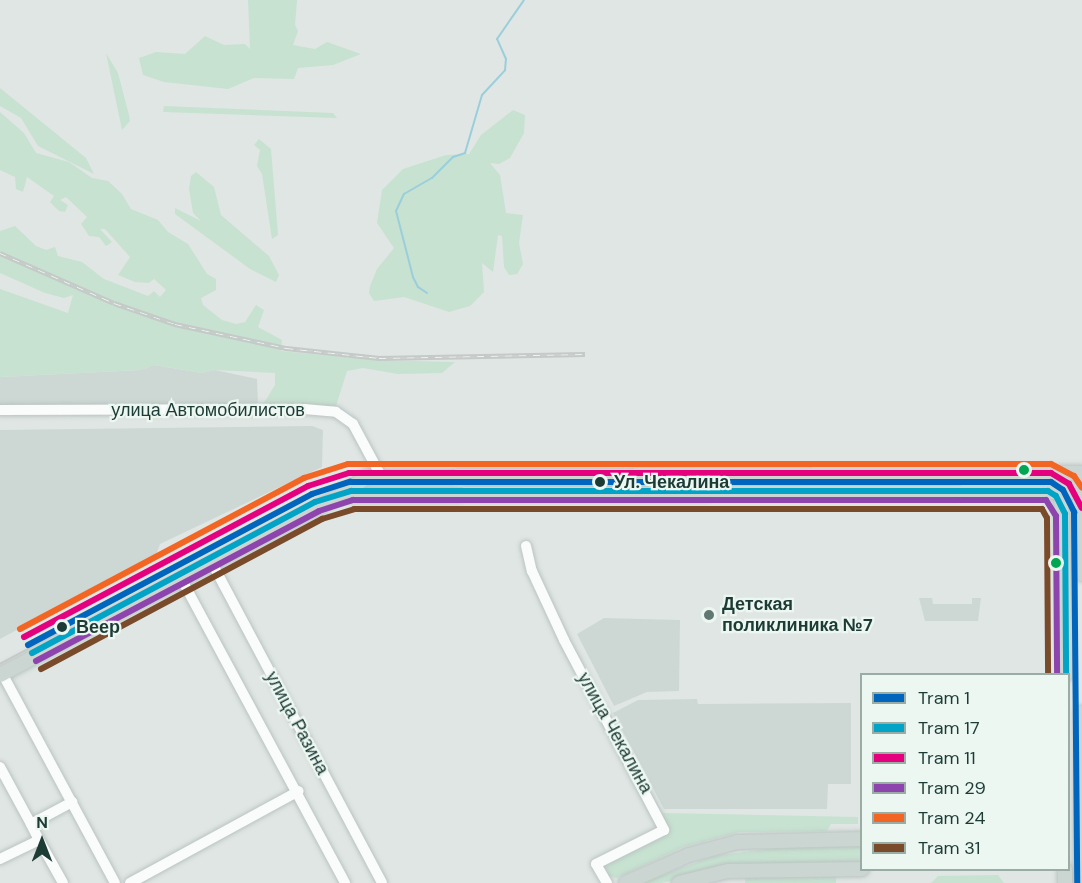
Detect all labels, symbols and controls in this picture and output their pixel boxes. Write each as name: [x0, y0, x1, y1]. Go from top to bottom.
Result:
street label: улица Автомобилистов: [111, 399, 305, 421]
unlabelled marker: [1018, 464, 1030, 476]
place label: Ул. Чекалина: [614, 471, 729, 493]
marker: Ул. Чекалина: [591, 473, 609, 491]
unlabelled marker: [1050, 557, 1062, 569]
place label: Детская поликлиника №7: [722, 594, 873, 636]
marker: Детская поликлиника №7: [700, 606, 718, 624]
place label: Веер: [76, 616, 120, 638]
marker: Веер: [53, 618, 71, 636]
street label: улица Разина: [261, 668, 333, 778]
street label: улица Чекалина: [573, 669, 657, 797]
legend: [860, 673, 1070, 871]
text: Tram 1: [918, 686, 970, 710]
text: Tram 17: [918, 716, 980, 740]
text: Tram 11: [918, 746, 976, 770]
text: Tram 29: [918, 776, 986, 800]
text: Tram 24: [918, 806, 985, 830]
north arrow: [12, 811, 72, 871]
text: N: [36, 812, 48, 833]
text: Tram 31: [918, 836, 980, 860]

